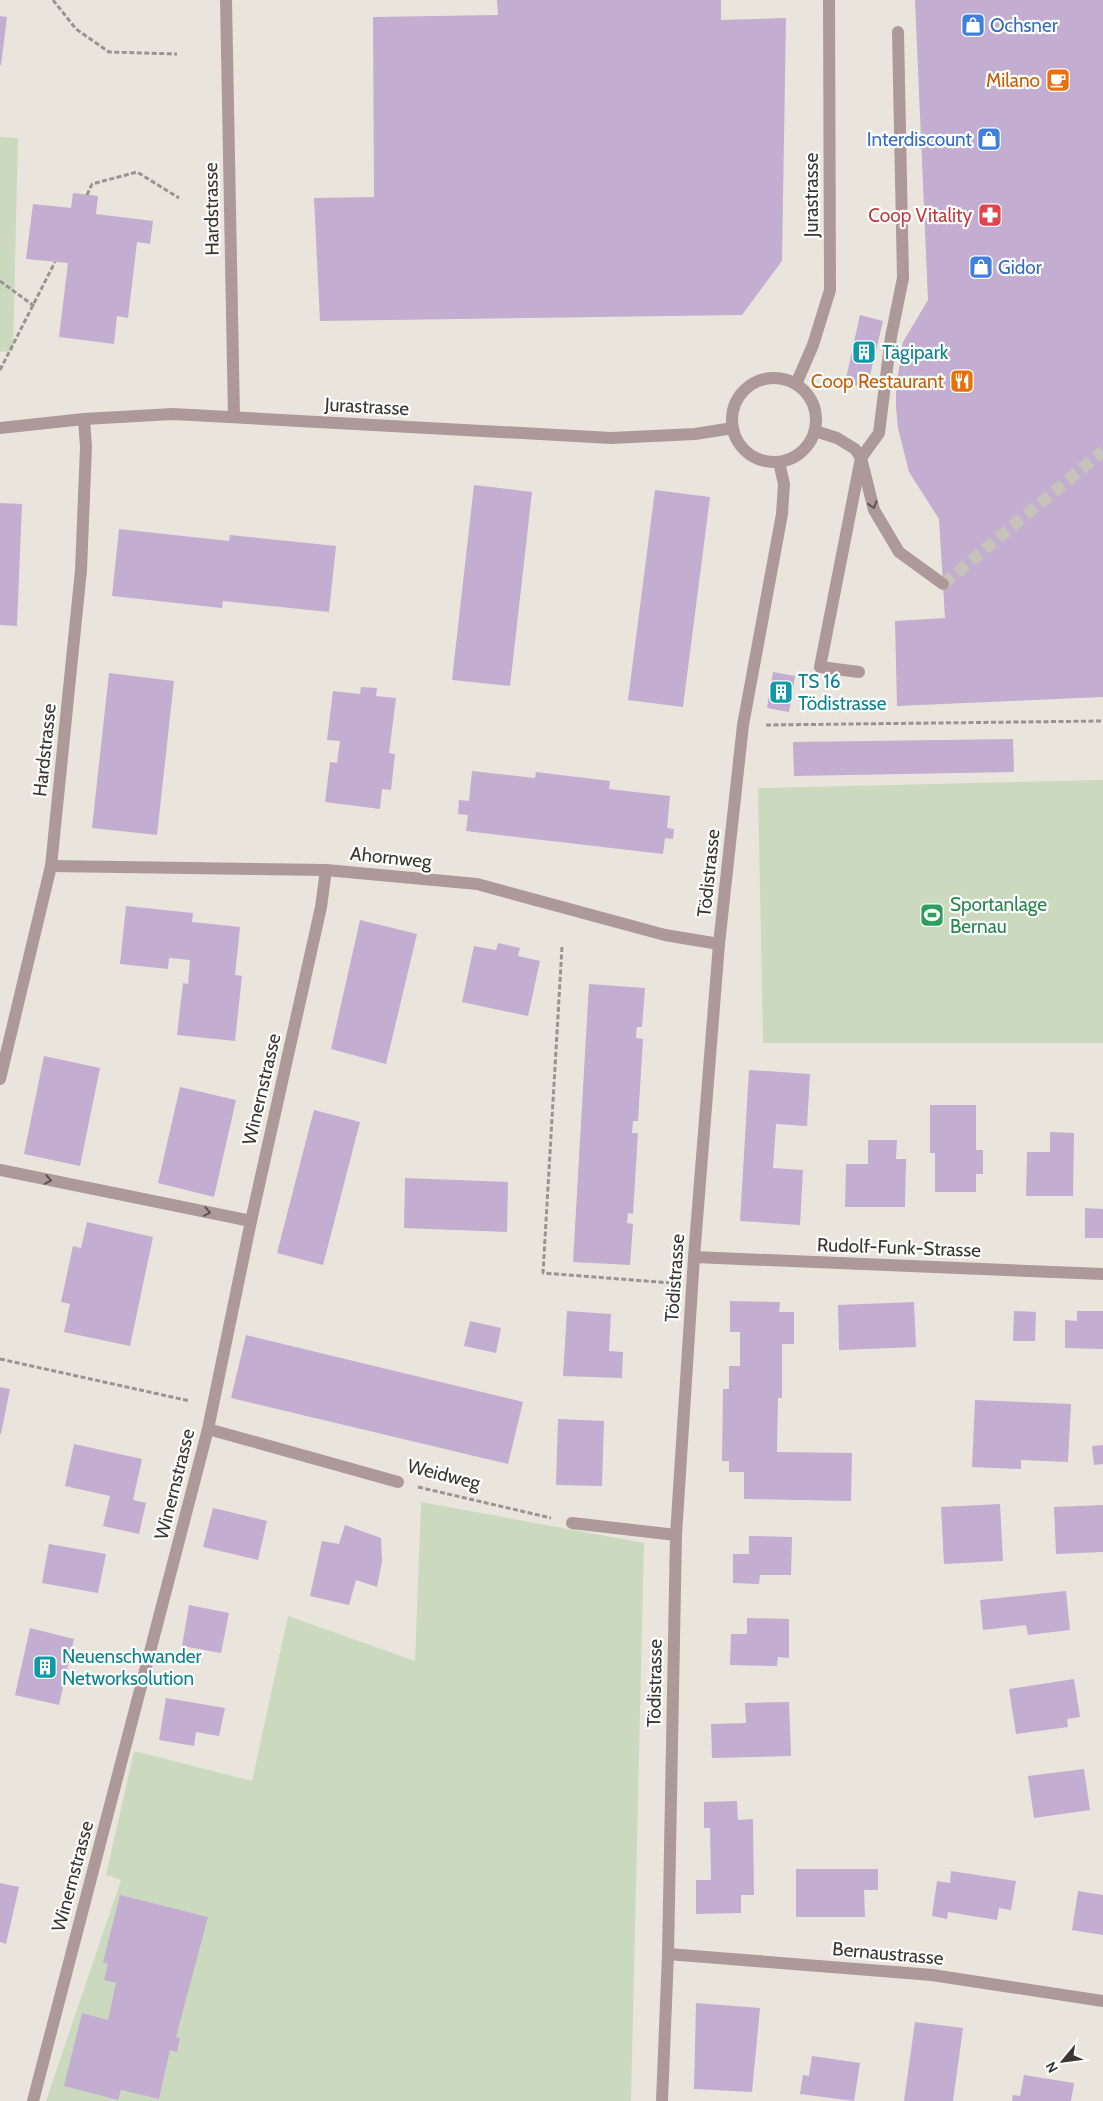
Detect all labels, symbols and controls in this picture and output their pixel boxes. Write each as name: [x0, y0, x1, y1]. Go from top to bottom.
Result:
shop icon: Ochsner: [960, 12, 986, 38]
place label: Ochsner: [990, 14, 1058, 37]
cafe icon: Milano: [1045, 67, 1071, 93]
place label: Milano: [986, 69, 1040, 92]
shop icon: Interdiscount: [976, 126, 1002, 152]
place label: Interdiscount: [867, 128, 973, 151]
street label: Jurastrasse: [800, 153, 823, 238]
street label: Hardstrasse: [199, 162, 224, 256]
pharmacy icon: Coop Vitality: [977, 202, 1003, 228]
place label: Coop Vitality: [868, 204, 972, 227]
shop icon: Gidor: [968, 254, 994, 280]
place label: Gidor: [998, 256, 1042, 279]
building icon: Tägipark: [851, 339, 877, 365]
place label: Tägipark: [882, 341, 949, 364]
restaurant icon: Coop Restaurant: [949, 368, 975, 394]
place label: Coop Restaurant: [811, 370, 945, 393]
street label: Jurastrasse: [323, 393, 410, 420]
one-way arrow: [868, 501, 878, 509]
place label: TS 16 Tödistrasse: [798, 670, 887, 715]
building icon: TS 16 Tödistrasse: [768, 679, 794, 705]
street label: Hardstrasse: [28, 702, 61, 798]
street label: Tödistrasse: [692, 828, 725, 918]
street label: Ahornweg: [349, 842, 433, 873]
place label: Sportanlage Bernau: [950, 893, 1047, 938]
sports icon: Sportanlage Bernau: [919, 902, 945, 928]
street label: Winernstrasse: [238, 1031, 286, 1147]
one-way arrow: [43, 1174, 52, 1185]
one-way arrow: [203, 1206, 212, 1217]
street label: Tödistrasse: [660, 1233, 689, 1323]
street label: Rudolf-Funk-Strasse: [817, 1233, 982, 1262]
street label: Winernstrasse: [150, 1426, 199, 1542]
street label: Weidweg: [405, 1454, 483, 1495]
street label: Tödistrasse: [642, 1638, 667, 1727]
place label: Neuenschwander Networksolution: [62, 1645, 202, 1690]
building icon: Neuenschwander Networksolution: [32, 1654, 58, 1680]
street label: Winernstrasse: [47, 1818, 98, 1934]
street label: Bernaustrasse: [831, 1937, 945, 1970]
north arrow: [1038, 2036, 1088, 2086]
text: N: [1041, 2059, 1062, 2076]

